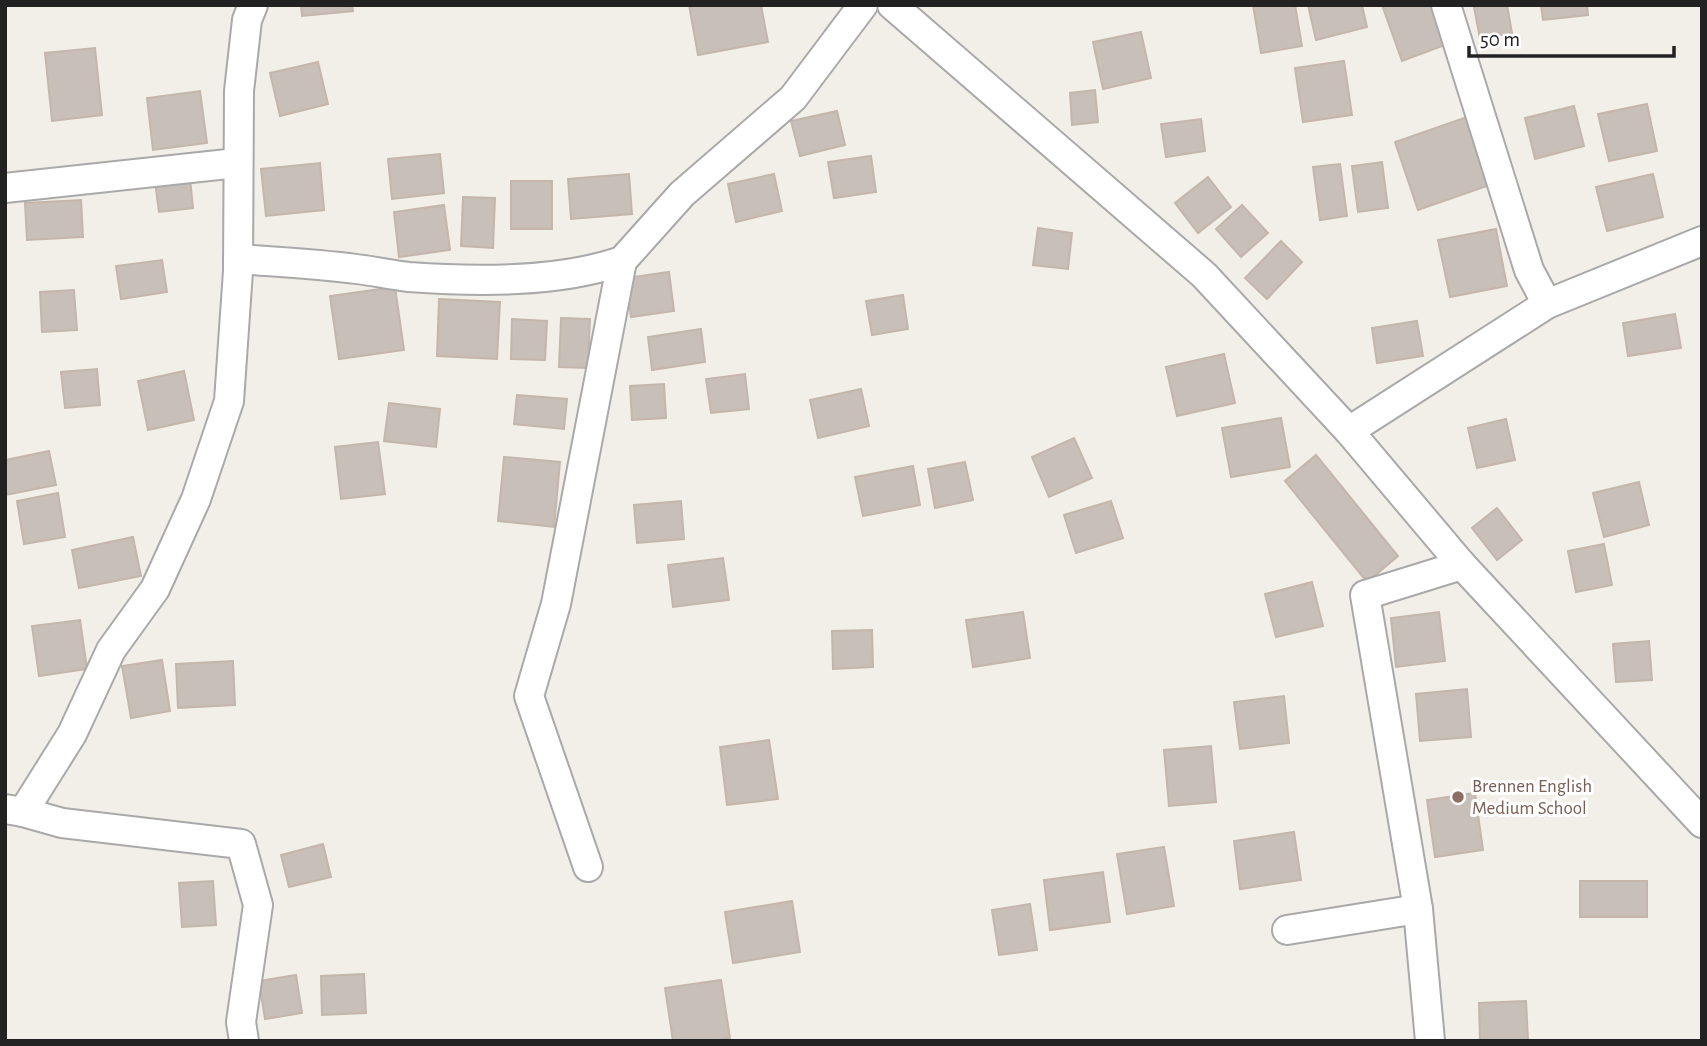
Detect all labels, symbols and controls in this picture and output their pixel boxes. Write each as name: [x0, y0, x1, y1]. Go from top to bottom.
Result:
scale bar: [1469, 14, 1674, 58]
text: 50 m: [1480, 29, 1520, 50]
place label: Brennen English Medium School: [1472, 777, 1592, 818]
marker: Brennen English Medium School: [1450, 789, 1466, 805]

